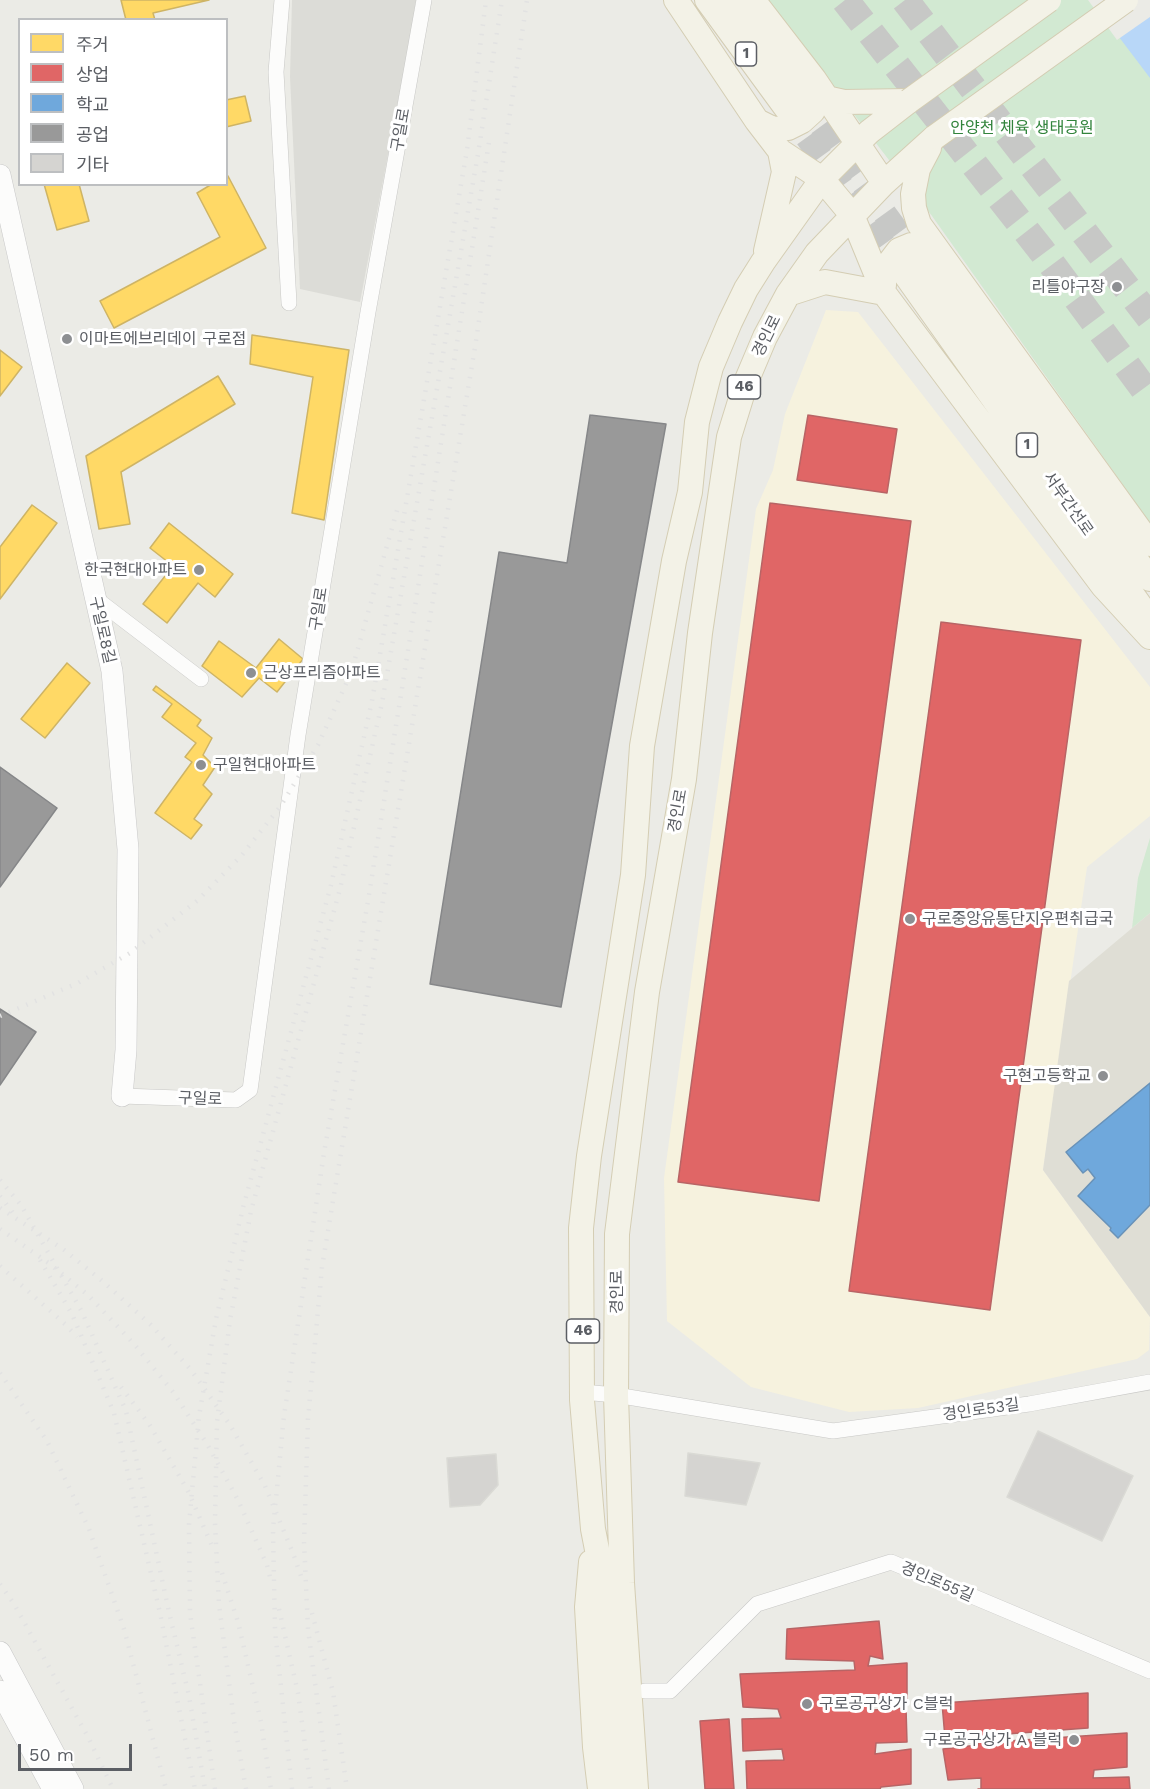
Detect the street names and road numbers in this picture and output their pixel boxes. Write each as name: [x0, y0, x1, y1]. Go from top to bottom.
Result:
road number: 1: [736, 42, 756, 66]
street label: 구일로: [388, 107, 414, 153]
street label: 경인로: [749, 312, 785, 360]
road number: 46: [728, 375, 760, 399]
road number: 1: [1016, 433, 1038, 457]
street label: 서부간선로: [1039, 468, 1097, 540]
street label: 구일로: [306, 586, 332, 632]
street label: 구일로8길: [85, 594, 119, 666]
street label: 경인로: [665, 788, 691, 834]
street label: 구일로: [178, 1089, 222, 1109]
street label: 경인로: [607, 1270, 627, 1314]
road number: 46: [566, 1319, 600, 1343]
street label: 경인로53길: [941, 1395, 1021, 1425]
street label: 경인로55길: [898, 1558, 976, 1606]

